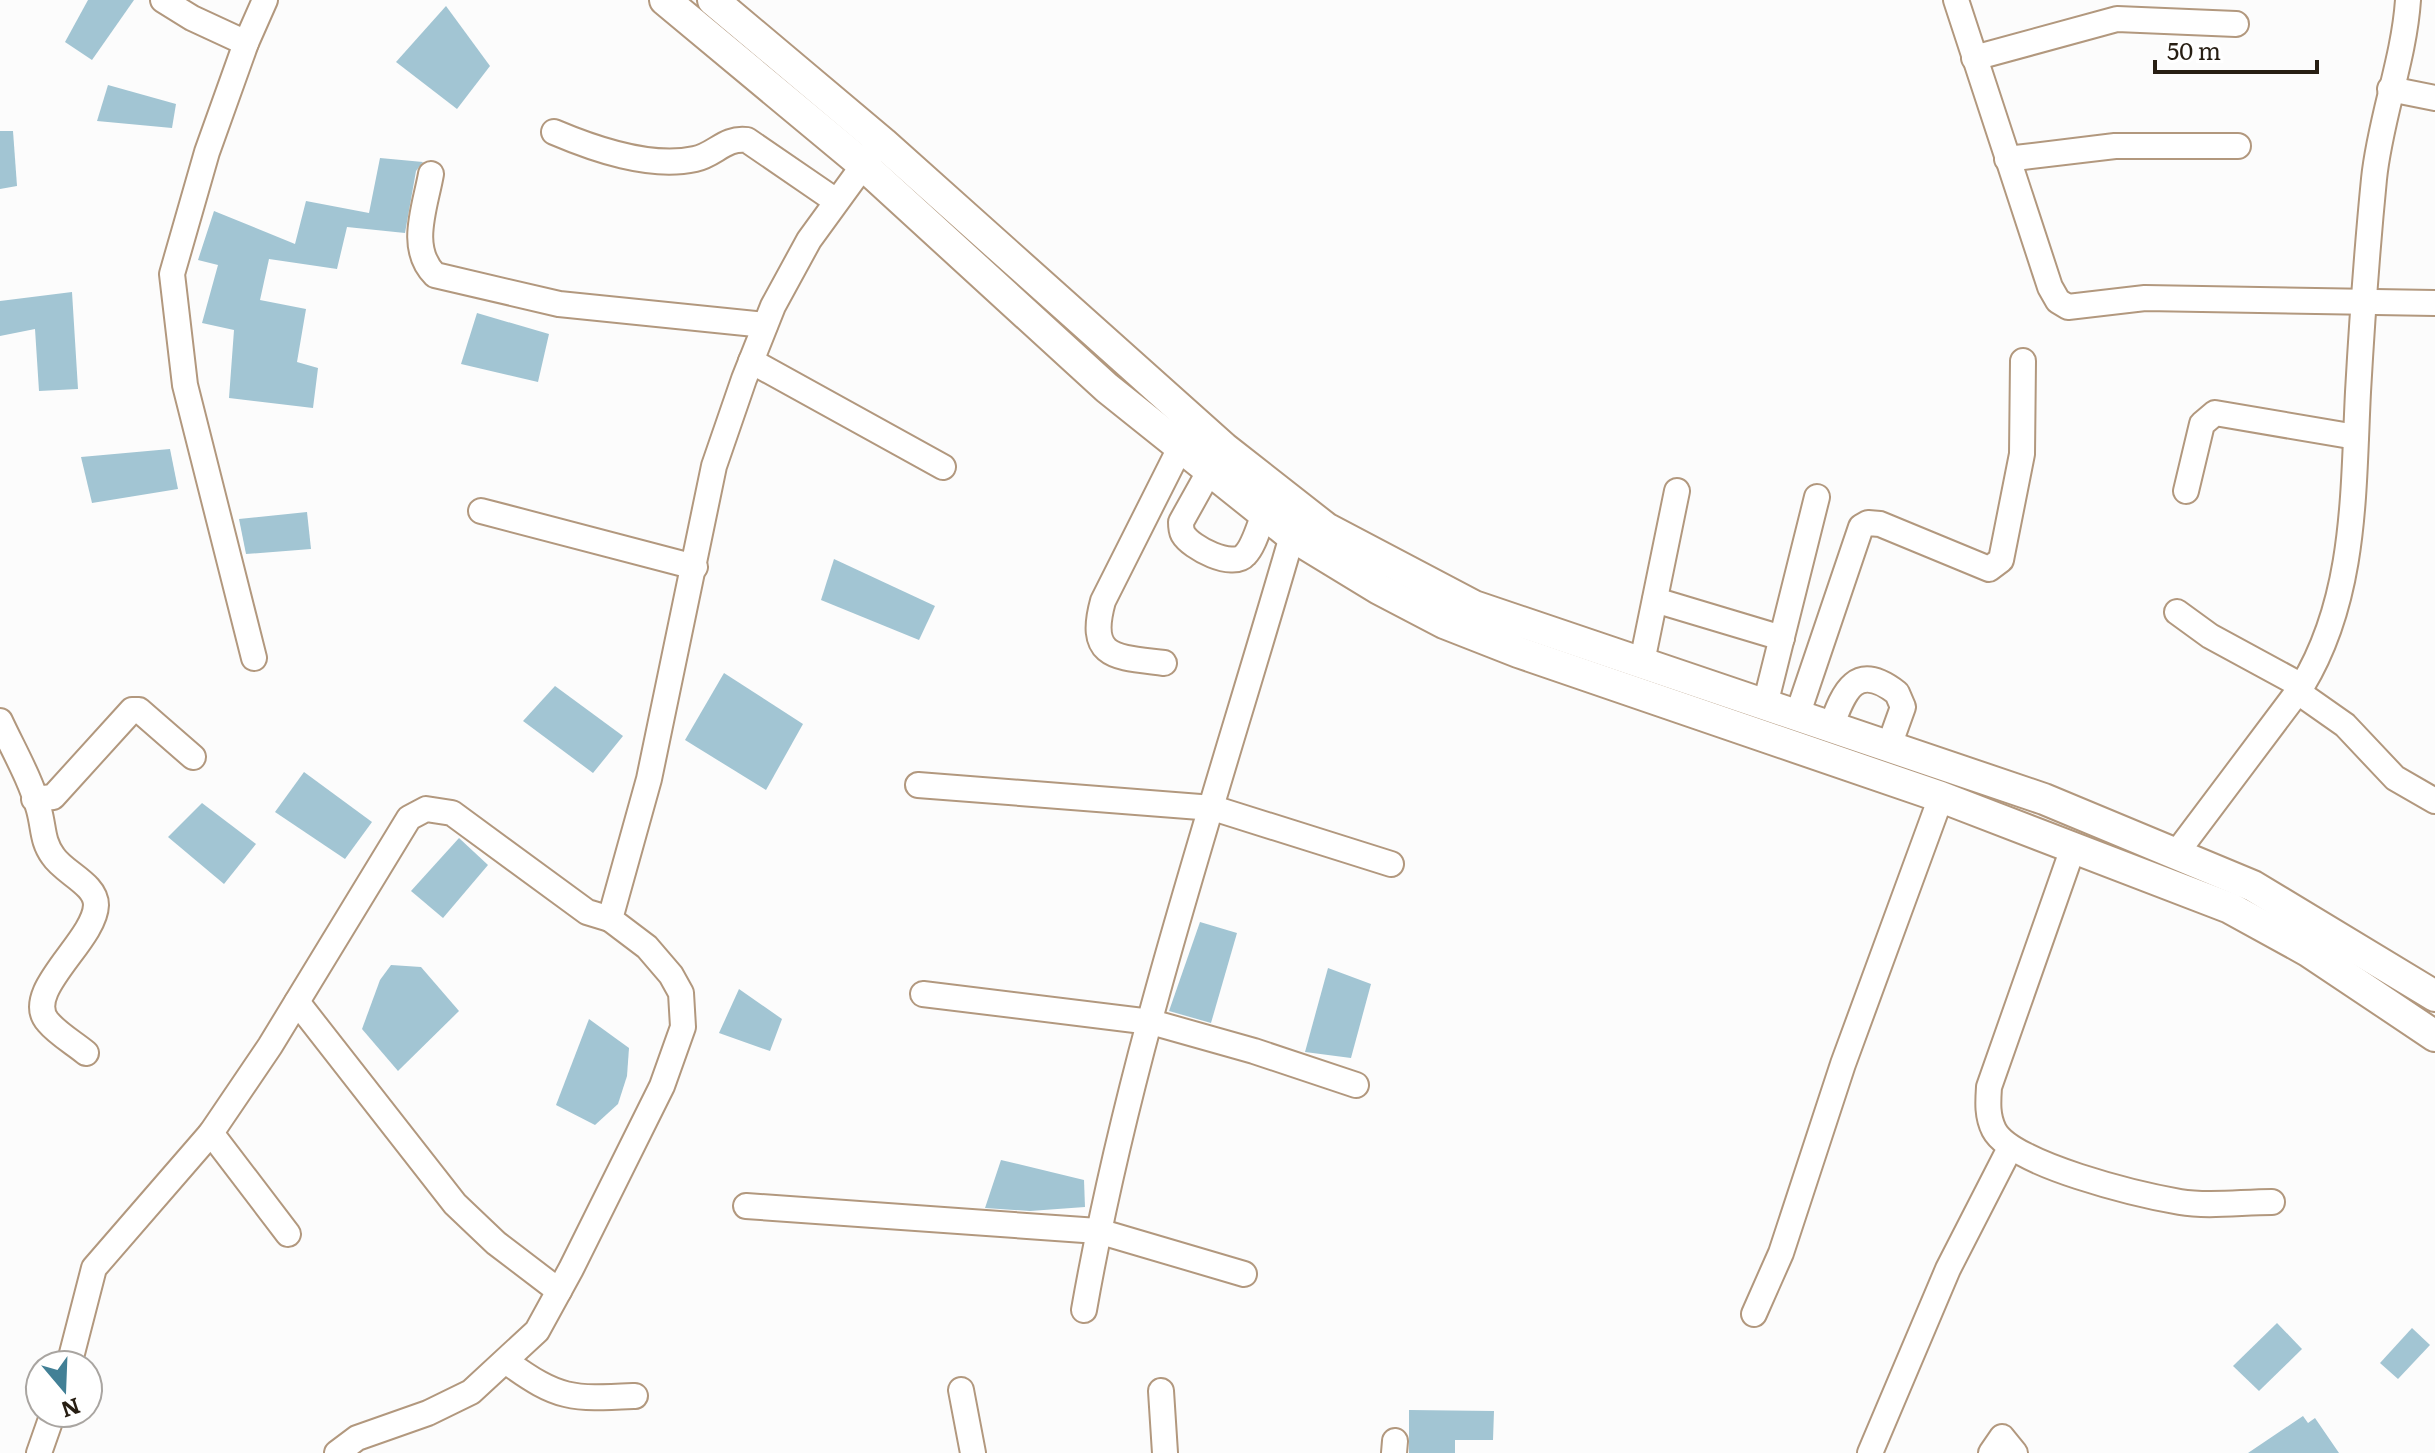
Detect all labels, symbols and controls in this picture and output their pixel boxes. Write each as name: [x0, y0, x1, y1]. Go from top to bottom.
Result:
scale bar: [2155, 24, 2317, 74]
text: 50 m: [2167, 32, 2221, 67]
north arrow: [24, 1349, 104, 1429]
text: N: [57, 1391, 85, 1428]

